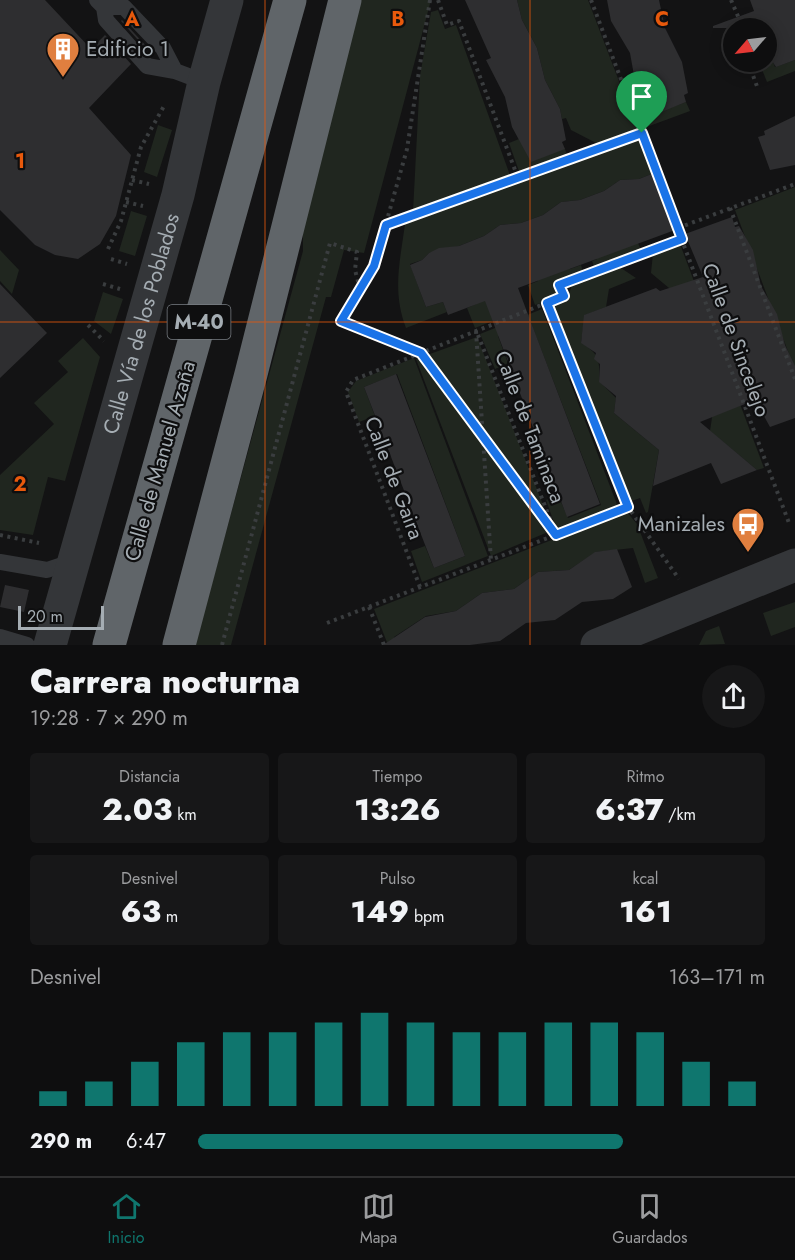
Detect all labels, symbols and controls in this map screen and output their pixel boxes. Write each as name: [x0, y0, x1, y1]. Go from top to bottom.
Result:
text: A: [124, 5, 140, 34]
text: B: [391, 5, 405, 34]
text: C: [655, 5, 669, 34]
north arrow: [723, 18, 777, 72]
map controls: [723, 18, 777, 72]
building icon: Edificio 1: [45, 31, 81, 78]
place label: Edificio 1: [86, 34, 169, 64]
pin: [616, 71, 667, 133]
icon: arrive: [625, 80, 658, 113]
text: 1: [15, 147, 25, 176]
street label: Calle Vía de los Poblados: [96, 210, 187, 438]
street label: Calle de Sincelejo: [694, 259, 778, 421]
road number: M-40: [168, 305, 230, 339]
street label: Calle de Taminaca: [487, 346, 573, 508]
street label: Calle de Manuel Azaña: [117, 357, 203, 565]
street label: Calle de Gaira: [357, 412, 431, 544]
text: 2: [13, 470, 27, 499]
bus stop icon: Manizales: [730, 506, 766, 553]
place label: Manizales: [638, 509, 725, 539]
scale bar: [18, 603, 104, 630]
text: 20 m: [27, 605, 63, 628]
text: Carrera nocturna: [30, 658, 300, 705]
button: share: [702, 665, 765, 728]
text: 19:28 · 7 × 290 m: [30, 704, 188, 733]
text: Distancia: [119, 765, 180, 788]
text: Tiempo: [372, 765, 423, 788]
text: Ritmo: [626, 765, 665, 788]
text: 2.03: [102, 788, 172, 831]
text: 13:26: [354, 788, 441, 831]
text: 6:37: [595, 788, 663, 831]
text: km: [172, 803, 197, 826]
text: /km: [663, 803, 696, 826]
text: Desnivel: [121, 867, 178, 890]
text: Pulso: [380, 867, 415, 890]
text: kcal: [633, 867, 658, 890]
text: 63: [121, 890, 161, 933]
text: 149: [350, 890, 409, 933]
text: 161: [619, 890, 672, 933]
text: m: [161, 905, 178, 928]
text: bpm: [409, 905, 445, 928]
text: Desnivel: [30, 963, 101, 992]
text: 163–171 m: [669, 963, 765, 992]
text: 290 m: [30, 1127, 92, 1156]
text: 6:47: [126, 1127, 166, 1156]
tab: Inicio: [108, 1190, 145, 1249]
tab: Mapa: [360, 1190, 397, 1249]
tab: Guardados: [612, 1190, 687, 1249]

